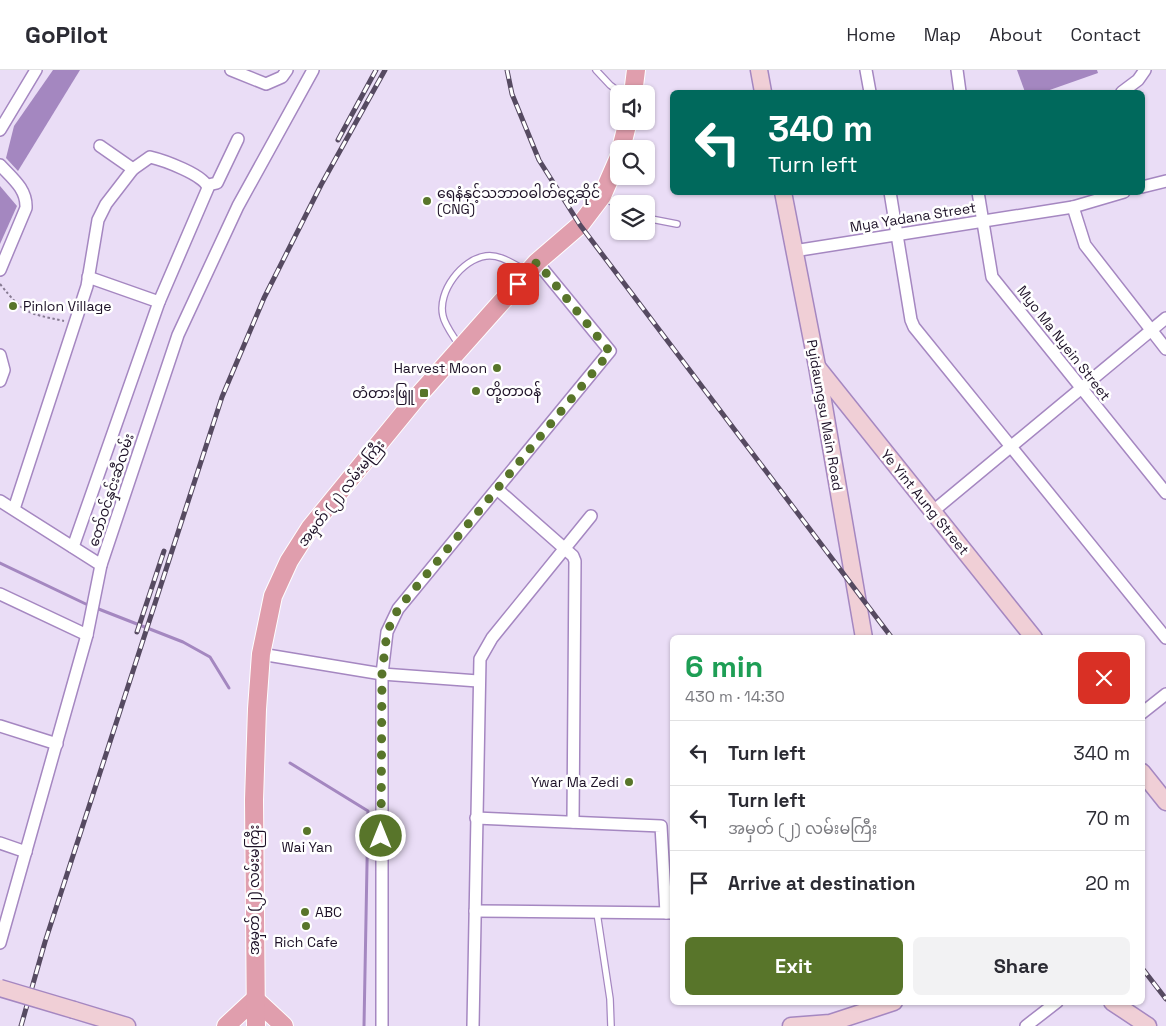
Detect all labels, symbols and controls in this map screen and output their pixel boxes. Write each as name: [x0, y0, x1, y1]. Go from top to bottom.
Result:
text: GoPilot: [25, 19, 108, 50]
text: Home: [847, 23, 896, 46]
text: Map: [924, 23, 961, 46]
text: About: [989, 23, 1043, 46]
text: Contact: [1071, 23, 1141, 46]
map controls: [610, 85, 655, 240]
button: sound: [610, 85, 655, 130]
text: 340 m: [768, 107, 873, 151]
icon: left: [685, 110, 750, 175]
button: search: [610, 140, 655, 185]
text: Turn left: [768, 150, 858, 178]
place label: ရေနံနှင့်သဘာဝဓါတ်ငွေ့ဆိုင် (CNG): [437, 183, 600, 218]
marker: ရေနံနှင့်သဘာဝဓါတ်ငွေ့ဆိုင် (CNG): [421, 195, 433, 207]
button: layers: [610, 195, 655, 240]
street label: Mya Yadana Street: [849, 198, 977, 236]
pin: [497, 263, 539, 305]
icon: arrive: [504, 270, 532, 298]
street label: Myo Ma Nyein Street: [1013, 282, 1115, 404]
place label: Pinlon Village: [23, 297, 112, 315]
marker: Pinlon Village: [7, 300, 19, 312]
street label: Pyidaungsu Main Road: [803, 338, 847, 492]
place label: Harvest Moon: [394, 359, 487, 377]
marker: Harvest Moon: [491, 362, 503, 374]
place label: တို့တာဝန်: [486, 381, 541, 403]
place label: တံတားဖြူ: [352, 383, 415, 405]
marker: တို့တာဝန်: [470, 385, 482, 397]
marker: တံတားဖြူ: [418, 387, 430, 399]
street label: တော်ဝင်နှင်းဆီလမ်း: [83, 431, 141, 550]
street label: အမှတ် (၂) လမ်းမကြီး: [293, 435, 391, 552]
street label: Ye Yint Aung Street: [877, 446, 973, 558]
text: 6 min: [685, 647, 763, 686]
button: close: [1078, 652, 1130, 704]
text: 430 m · 14:30: [685, 686, 785, 707]
icon: left: [685, 739, 713, 767]
text: Turn left: [728, 741, 806, 766]
text: 340 m: [1073, 741, 1130, 766]
place label: Ywar Ma Zedi: [531, 773, 619, 791]
marker: Ywar Ma Zedi: [623, 776, 635, 788]
text: Turn left: [728, 788, 806, 813]
icon: left: [685, 804, 713, 832]
text: 70 m: [1086, 806, 1130, 831]
position arrow: [354, 809, 406, 861]
text: အမှတ် (၂) လမ်းမကြီး: [728, 818, 877, 839]
street label: အမှတ် (၂) လမ်းမကြီး: [244, 825, 266, 955]
marker: Wai Yan: [301, 825, 313, 837]
place label: Wai Yan: [281, 838, 333, 856]
icon: arrive: [685, 869, 713, 897]
text: Arrive at destination: [728, 871, 916, 896]
text: 20 m: [1085, 871, 1130, 896]
place label: ABC: [315, 903, 342, 921]
marker: ABC: [299, 906, 311, 918]
marker: Rich Cafe: [300, 920, 312, 932]
place label: Rich Cafe: [274, 933, 338, 951]
button: Exit: [685, 937, 903, 995]
button: Share: [913, 937, 1130, 995]

